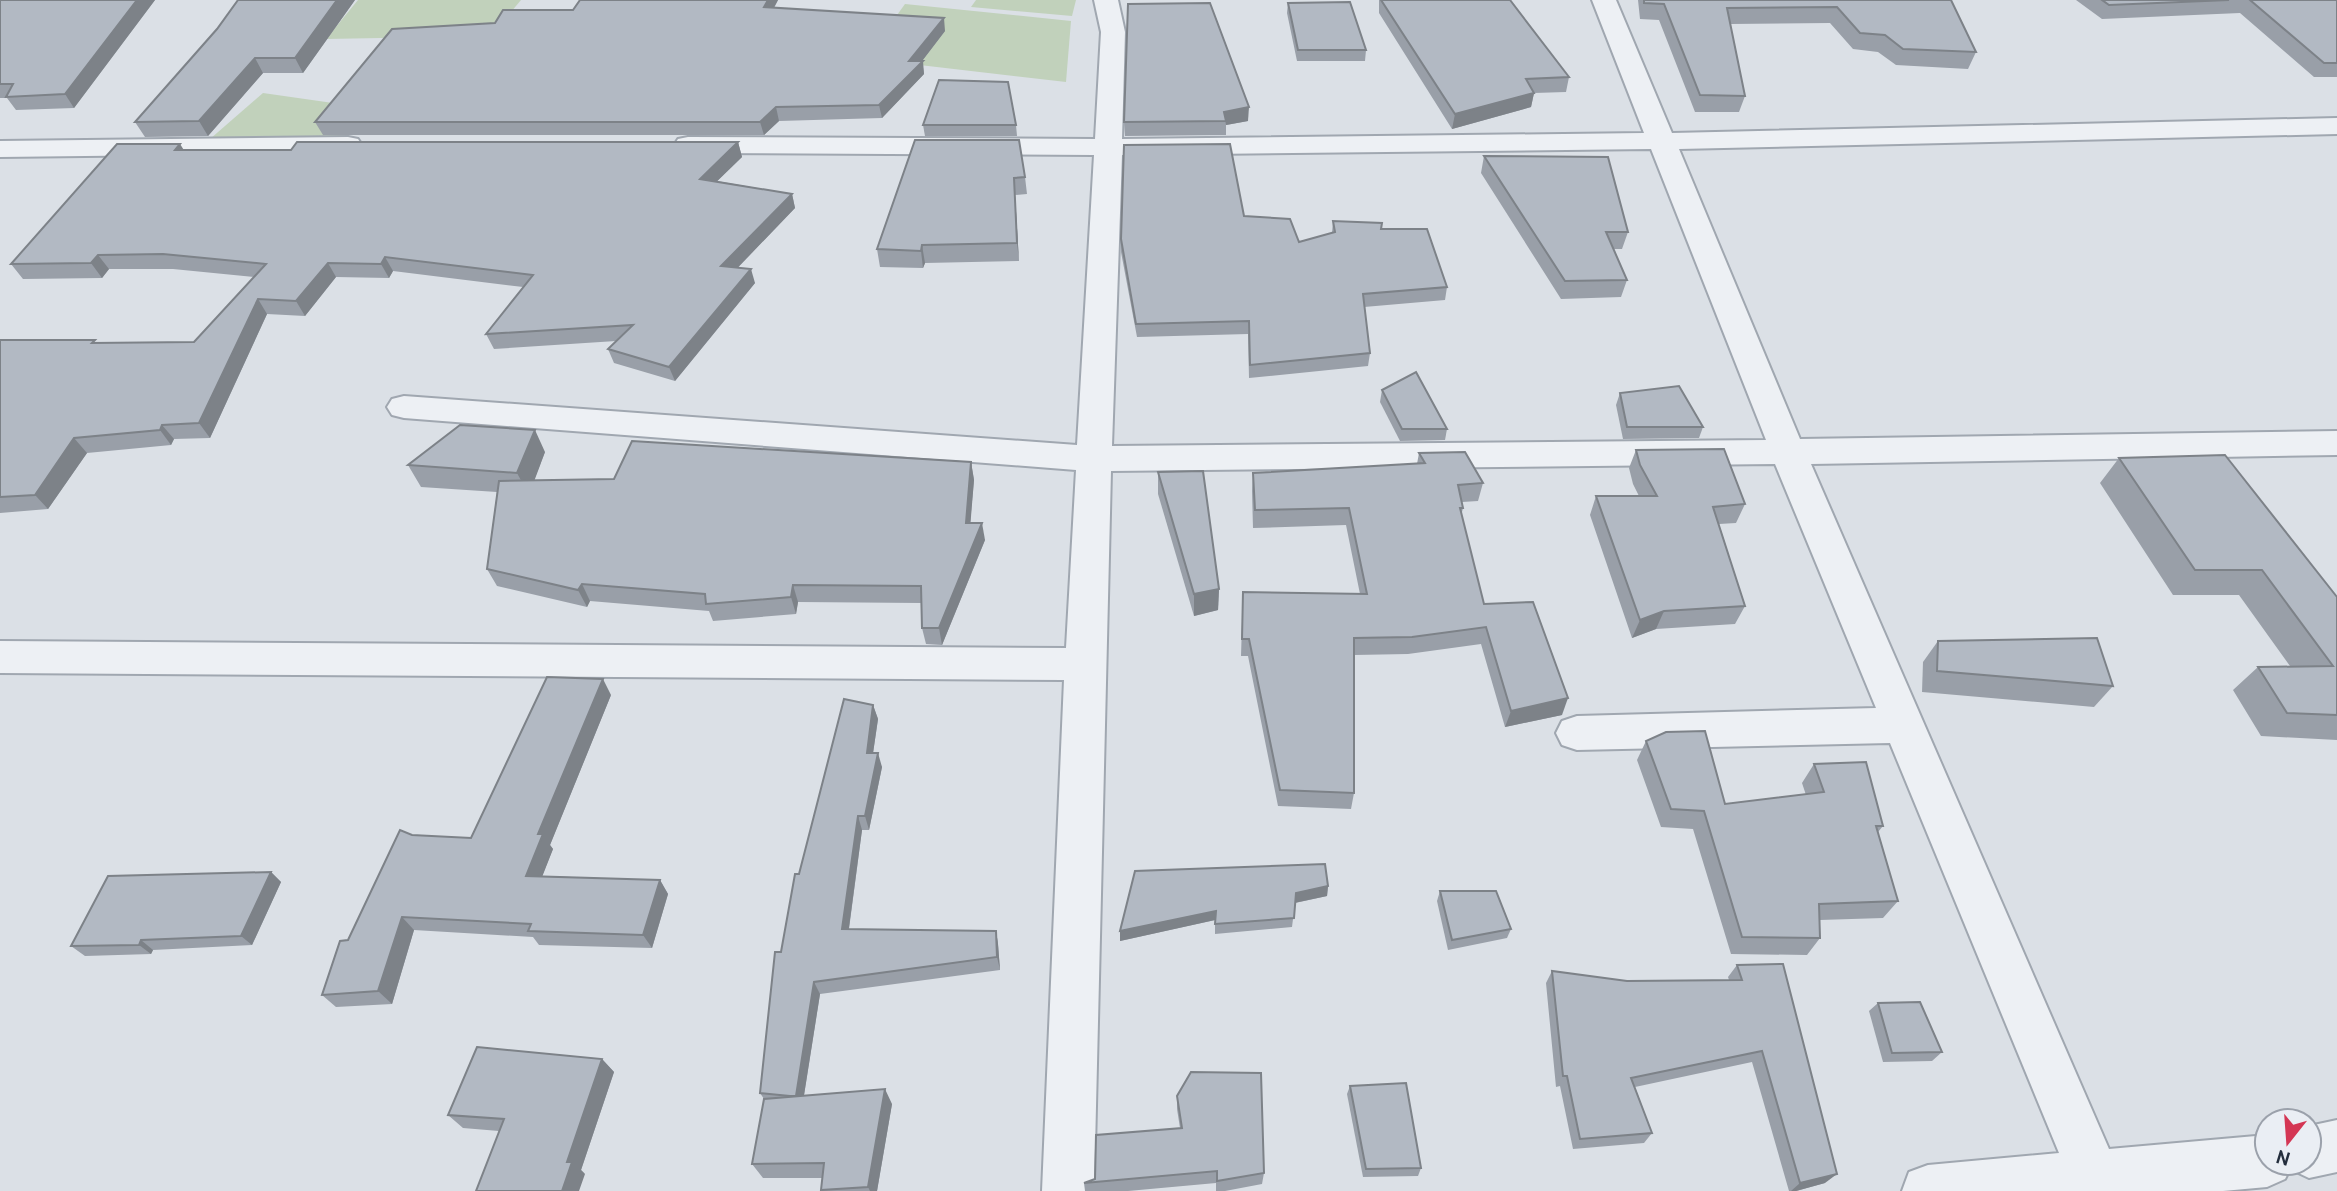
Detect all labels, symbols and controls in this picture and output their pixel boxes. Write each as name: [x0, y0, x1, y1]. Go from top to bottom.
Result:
north arrow: [2253, 1107, 2323, 1177]
text: N: [2273, 1145, 2293, 1171]

